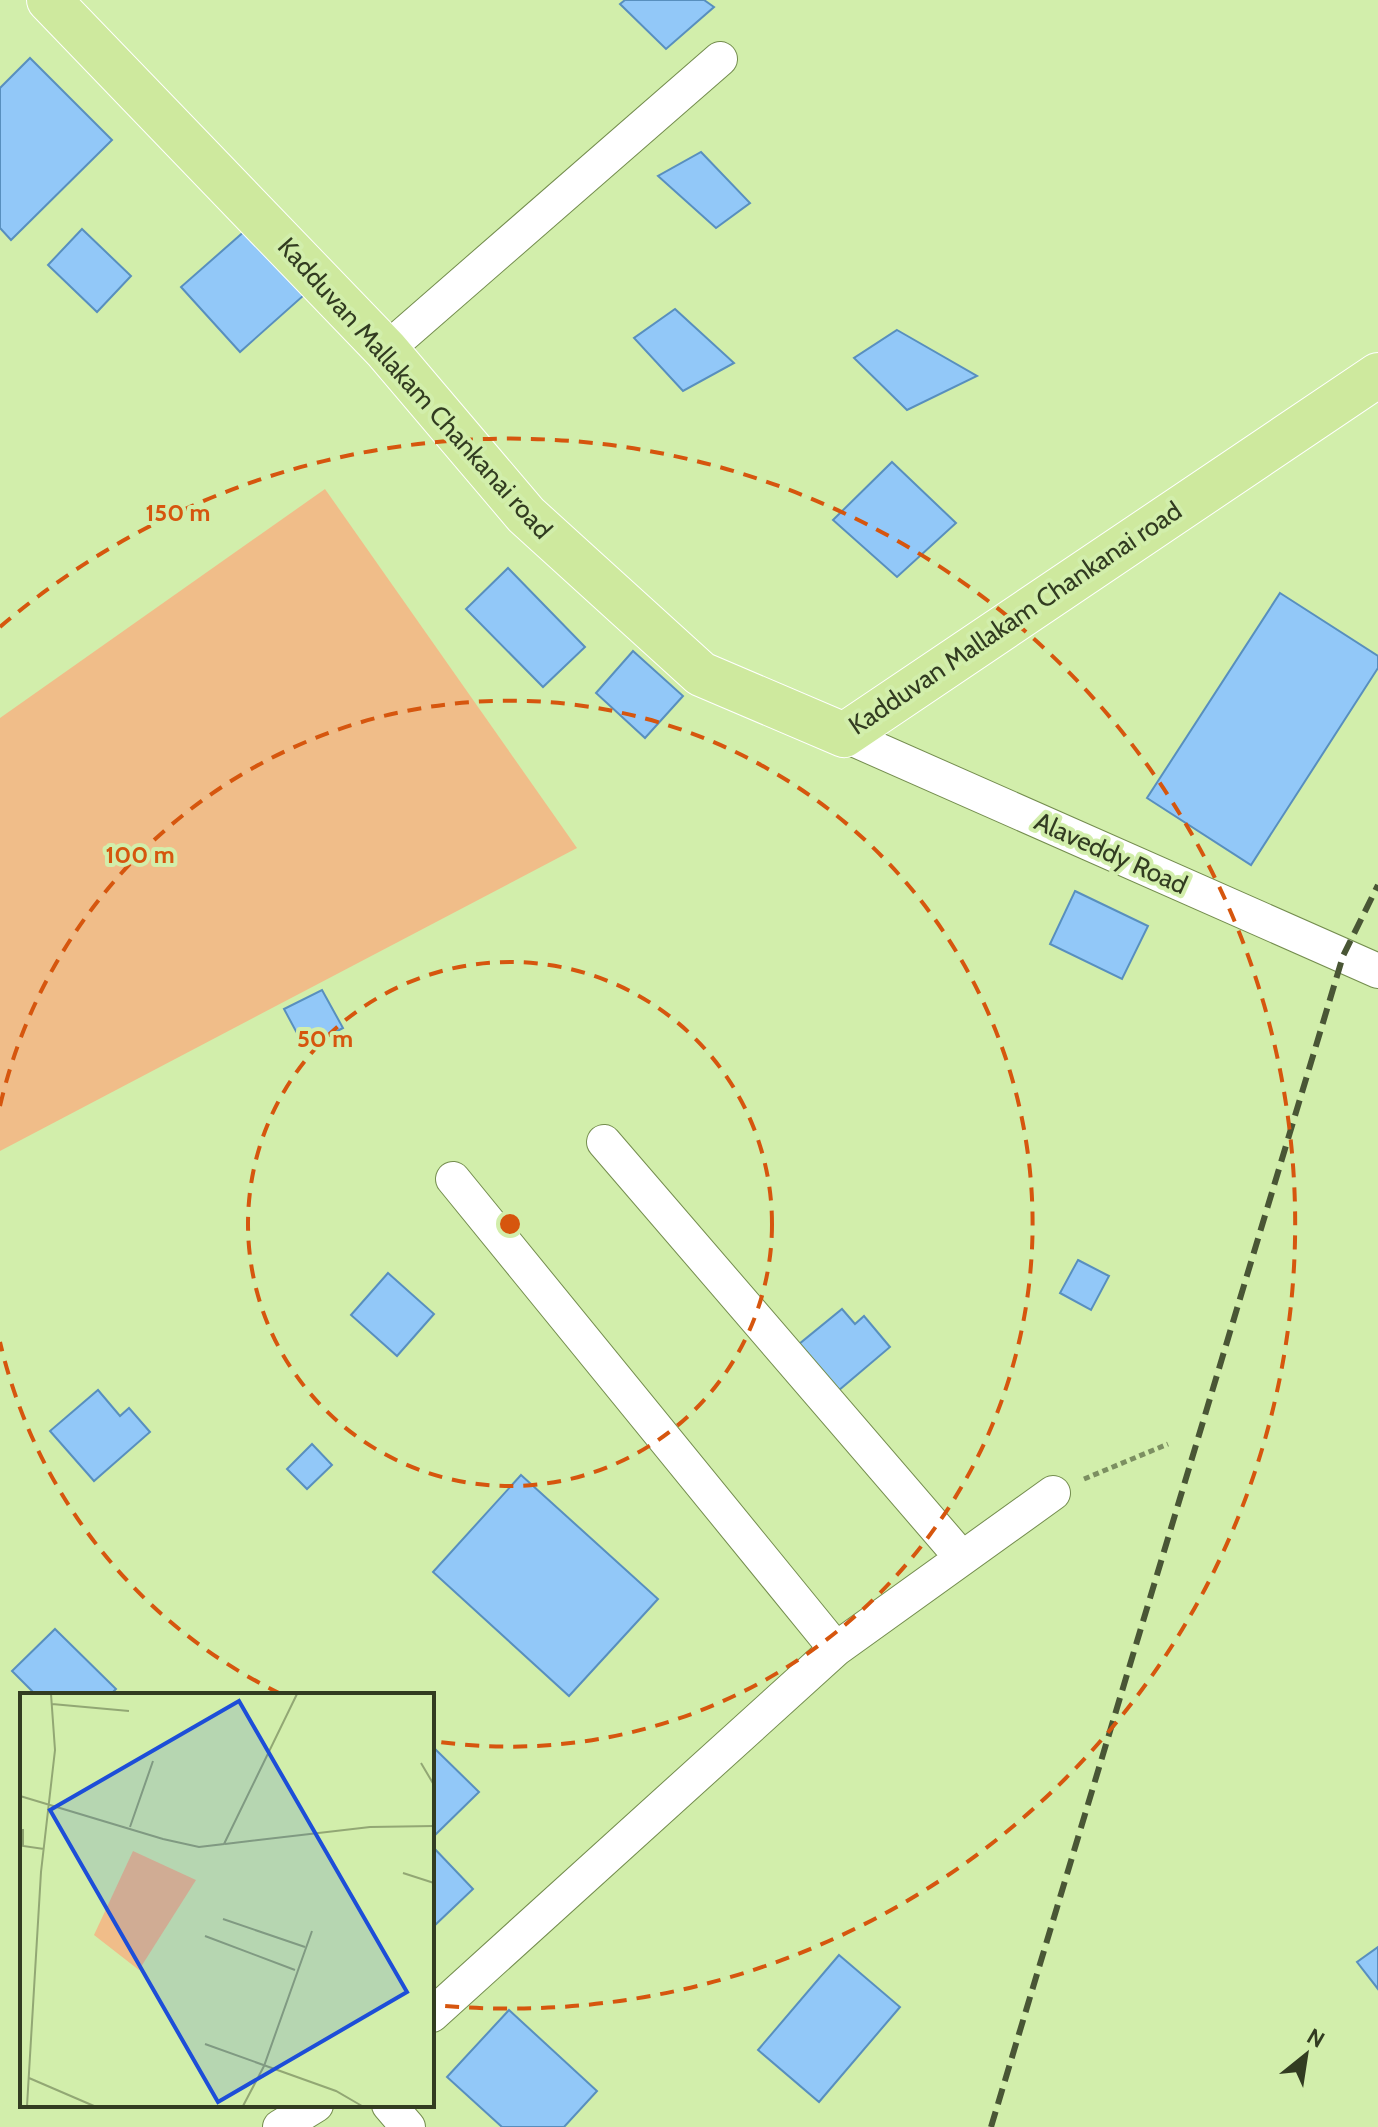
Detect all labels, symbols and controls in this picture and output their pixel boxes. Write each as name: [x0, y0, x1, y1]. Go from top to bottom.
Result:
street label: Kadduvan Mallakam Chankanai road: [271, 231, 559, 545]
street label: Kadduvan Mallakam Chankanai road: [842, 494, 1188, 742]
text: 150 m: [146, 498, 210, 527]
street label: Alaveddy Road: [1030, 805, 1192, 901]
text: 100 m: [105, 840, 175, 869]
text: 50 m: [297, 1024, 353, 1053]
centre of rings: [496, 1210, 524, 1238]
inset map: [20, 1693, 434, 2107]
north arrow: [1266, 2015, 1346, 2095]
text: N: [1302, 2023, 1329, 2054]

